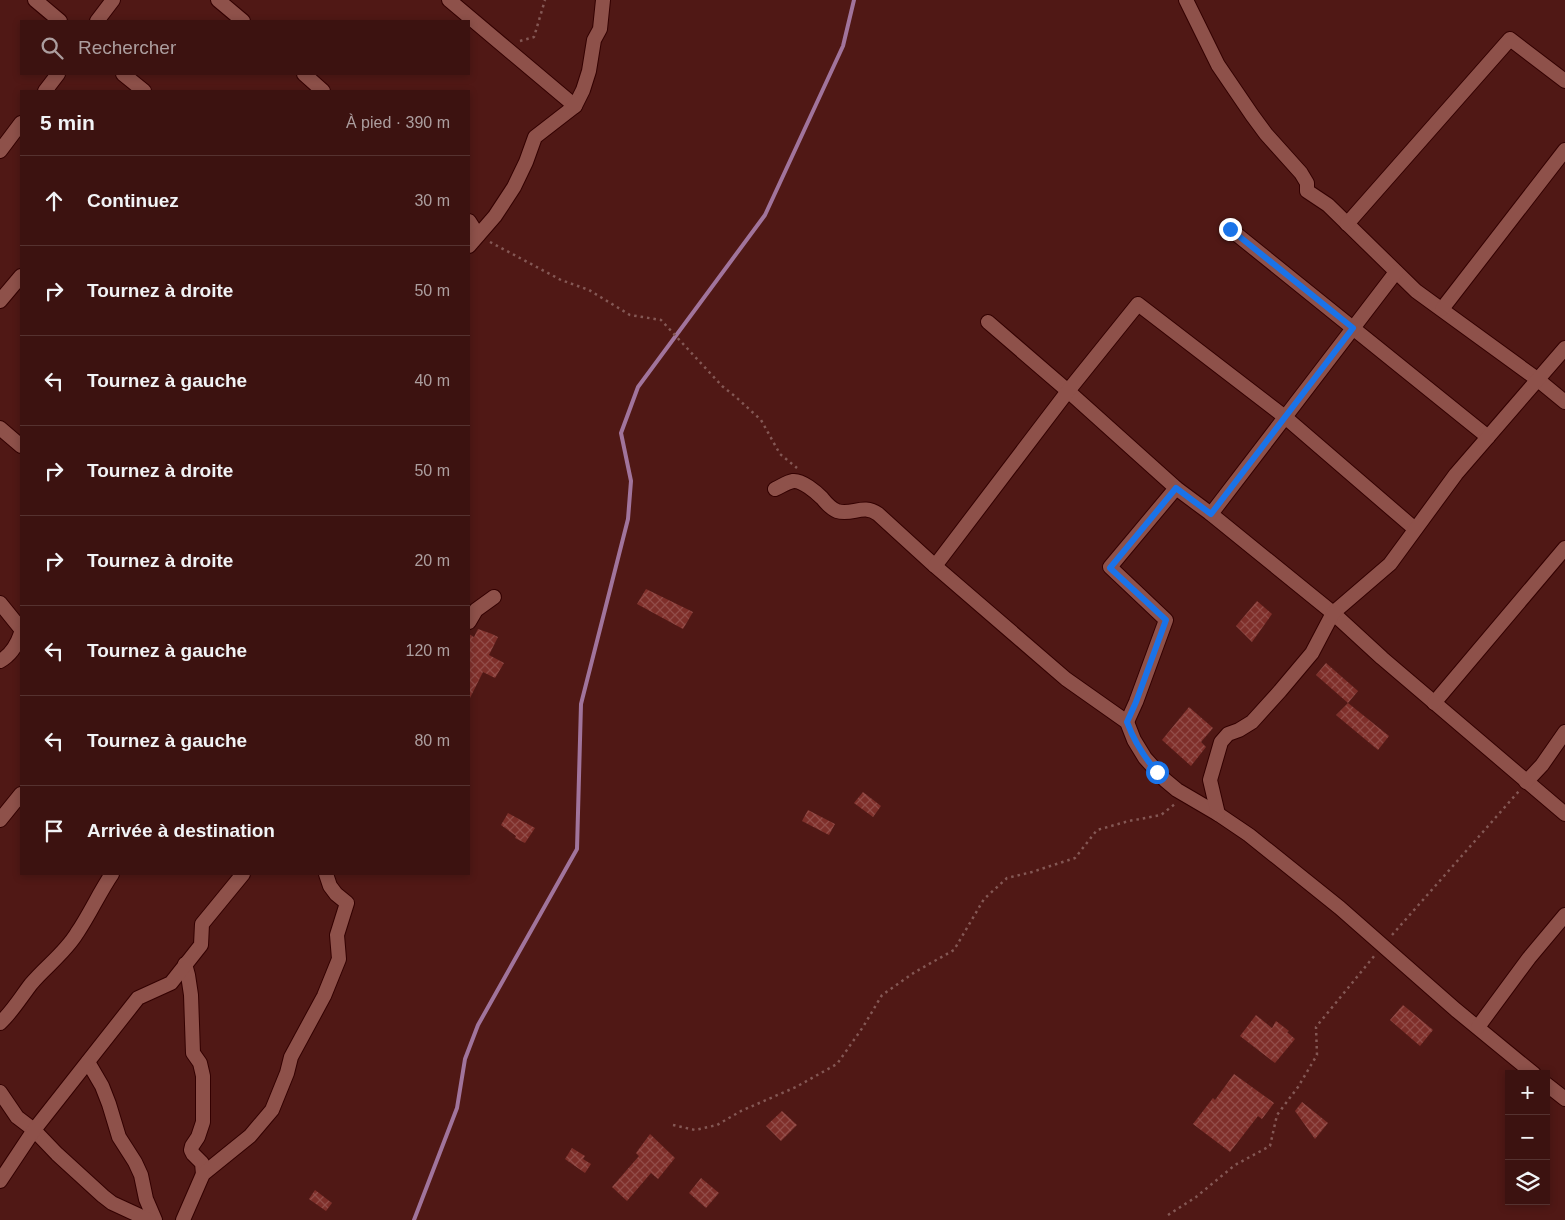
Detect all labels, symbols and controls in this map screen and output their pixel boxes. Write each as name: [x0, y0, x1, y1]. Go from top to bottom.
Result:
search box: [20, 20, 470, 75]
icon: search: [38, 34, 66, 62]
text: Rechercher: [78, 37, 176, 58]
text: 5 min: [40, 111, 95, 134]
text: À pied · 390 m: [346, 114, 450, 131]
icon: ahead: [40, 187, 68, 215]
text: Continuez: [87, 190, 179, 211]
text: 30 m: [414, 192, 450, 209]
route end: [1219, 218, 1242, 241]
icon: right: [40, 277, 68, 305]
text: Tournez à droite: [87, 280, 233, 301]
text: 50 m: [414, 282, 450, 299]
icon: left: [40, 367, 68, 395]
text: Tournez à gauche: [87, 370, 247, 391]
text: 40 m: [414, 372, 450, 389]
icon: right: [40, 457, 68, 485]
text: Tournez à droite: [87, 460, 233, 481]
text: 50 m: [414, 462, 450, 479]
icon: right: [40, 547, 68, 575]
text: Tournez à droite: [87, 550, 233, 571]
text: 20 m: [414, 552, 450, 569]
icon: left: [40, 637, 68, 665]
text: Tournez à gauche: [87, 640, 247, 661]
text: 120 m: [406, 642, 450, 659]
icon: left: [40, 727, 68, 755]
text: Tournez à gauche: [87, 730, 247, 751]
text: 80 m: [414, 732, 450, 749]
route start: [1146, 761, 1169, 784]
icon: arrive: [40, 817, 68, 845]
text: Arrivée à destination: [87, 820, 275, 841]
map controls: [1505, 1070, 1550, 1205]
button: +: [1505, 1070, 1550, 1115]
button: −: [1505, 1115, 1550, 1160]
button: layers: [1505, 1160, 1550, 1205]

